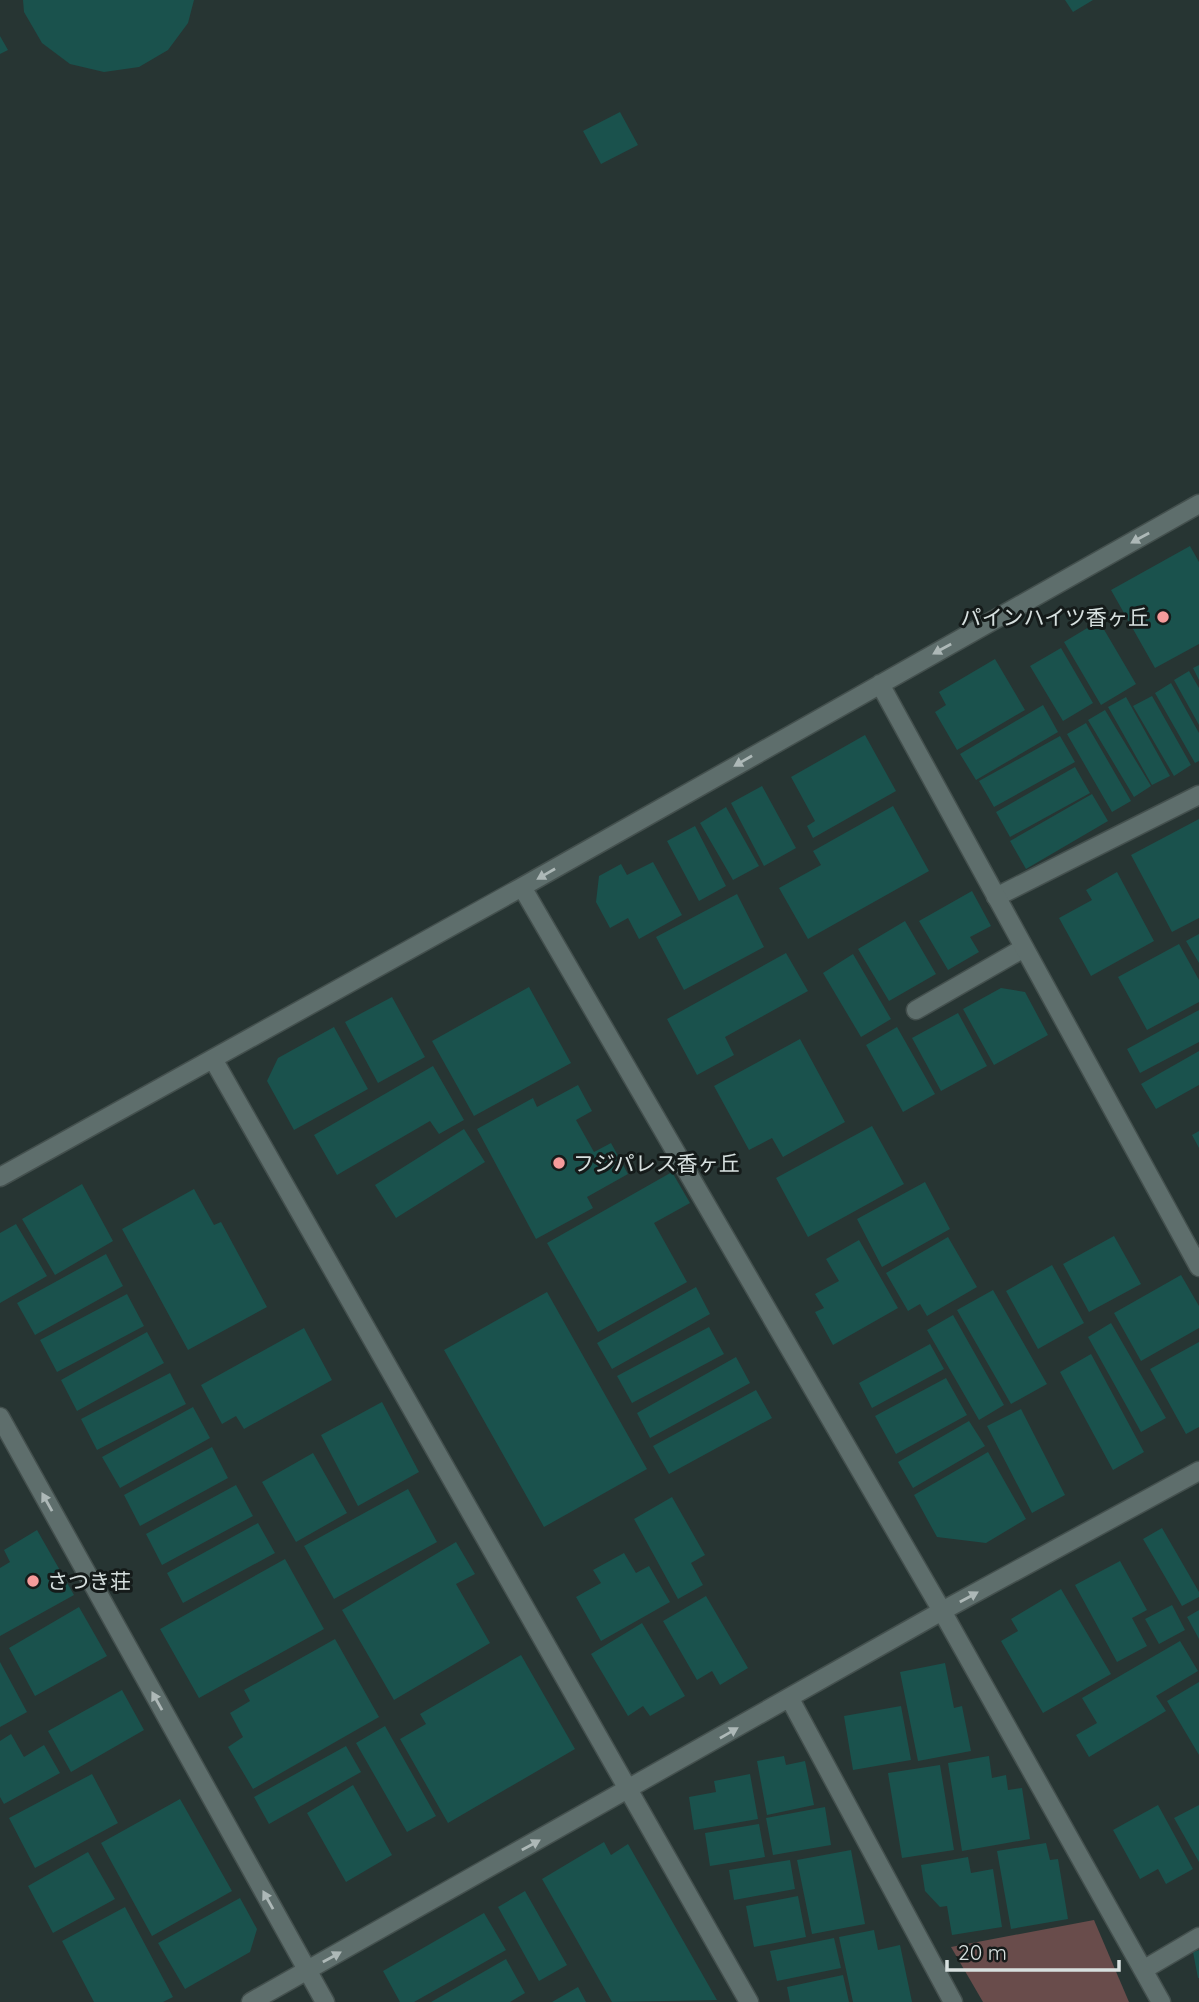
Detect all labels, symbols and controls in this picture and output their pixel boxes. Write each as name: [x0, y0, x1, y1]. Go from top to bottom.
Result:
one-way arrow: [1130, 532, 1149, 544]
place label: パインハイツ香ヶ丘: [960, 604, 1149, 630]
marker: パインハイツ香ヶ丘: [1155, 609, 1171, 625]
one-way arrow: [932, 643, 951, 656]
one-way arrow: [734, 755, 753, 768]
one-way arrow: [536, 868, 555, 880]
place label: フジパレス香ヶ丘: [573, 1150, 740, 1176]
marker: フジパレス香ヶ丘: [551, 1155, 567, 1171]
one-way arrow: [41, 1492, 53, 1511]
place label: さつき荘: [47, 1568, 131, 1594]
marker: さつき荘: [25, 1573, 41, 1589]
one-way arrow: [959, 1591, 979, 1602]
one-way arrow: [151, 1691, 163, 1710]
one-way arrow: [719, 1727, 738, 1740]
one-way arrow: [521, 1839, 540, 1851]
one-way arrow: [262, 1890, 274, 1909]
scale bar: [947, 1928, 1118, 1972]
text: 20 m: [958, 1939, 1007, 1965]
one-way arrow: [323, 1951, 342, 1963]

